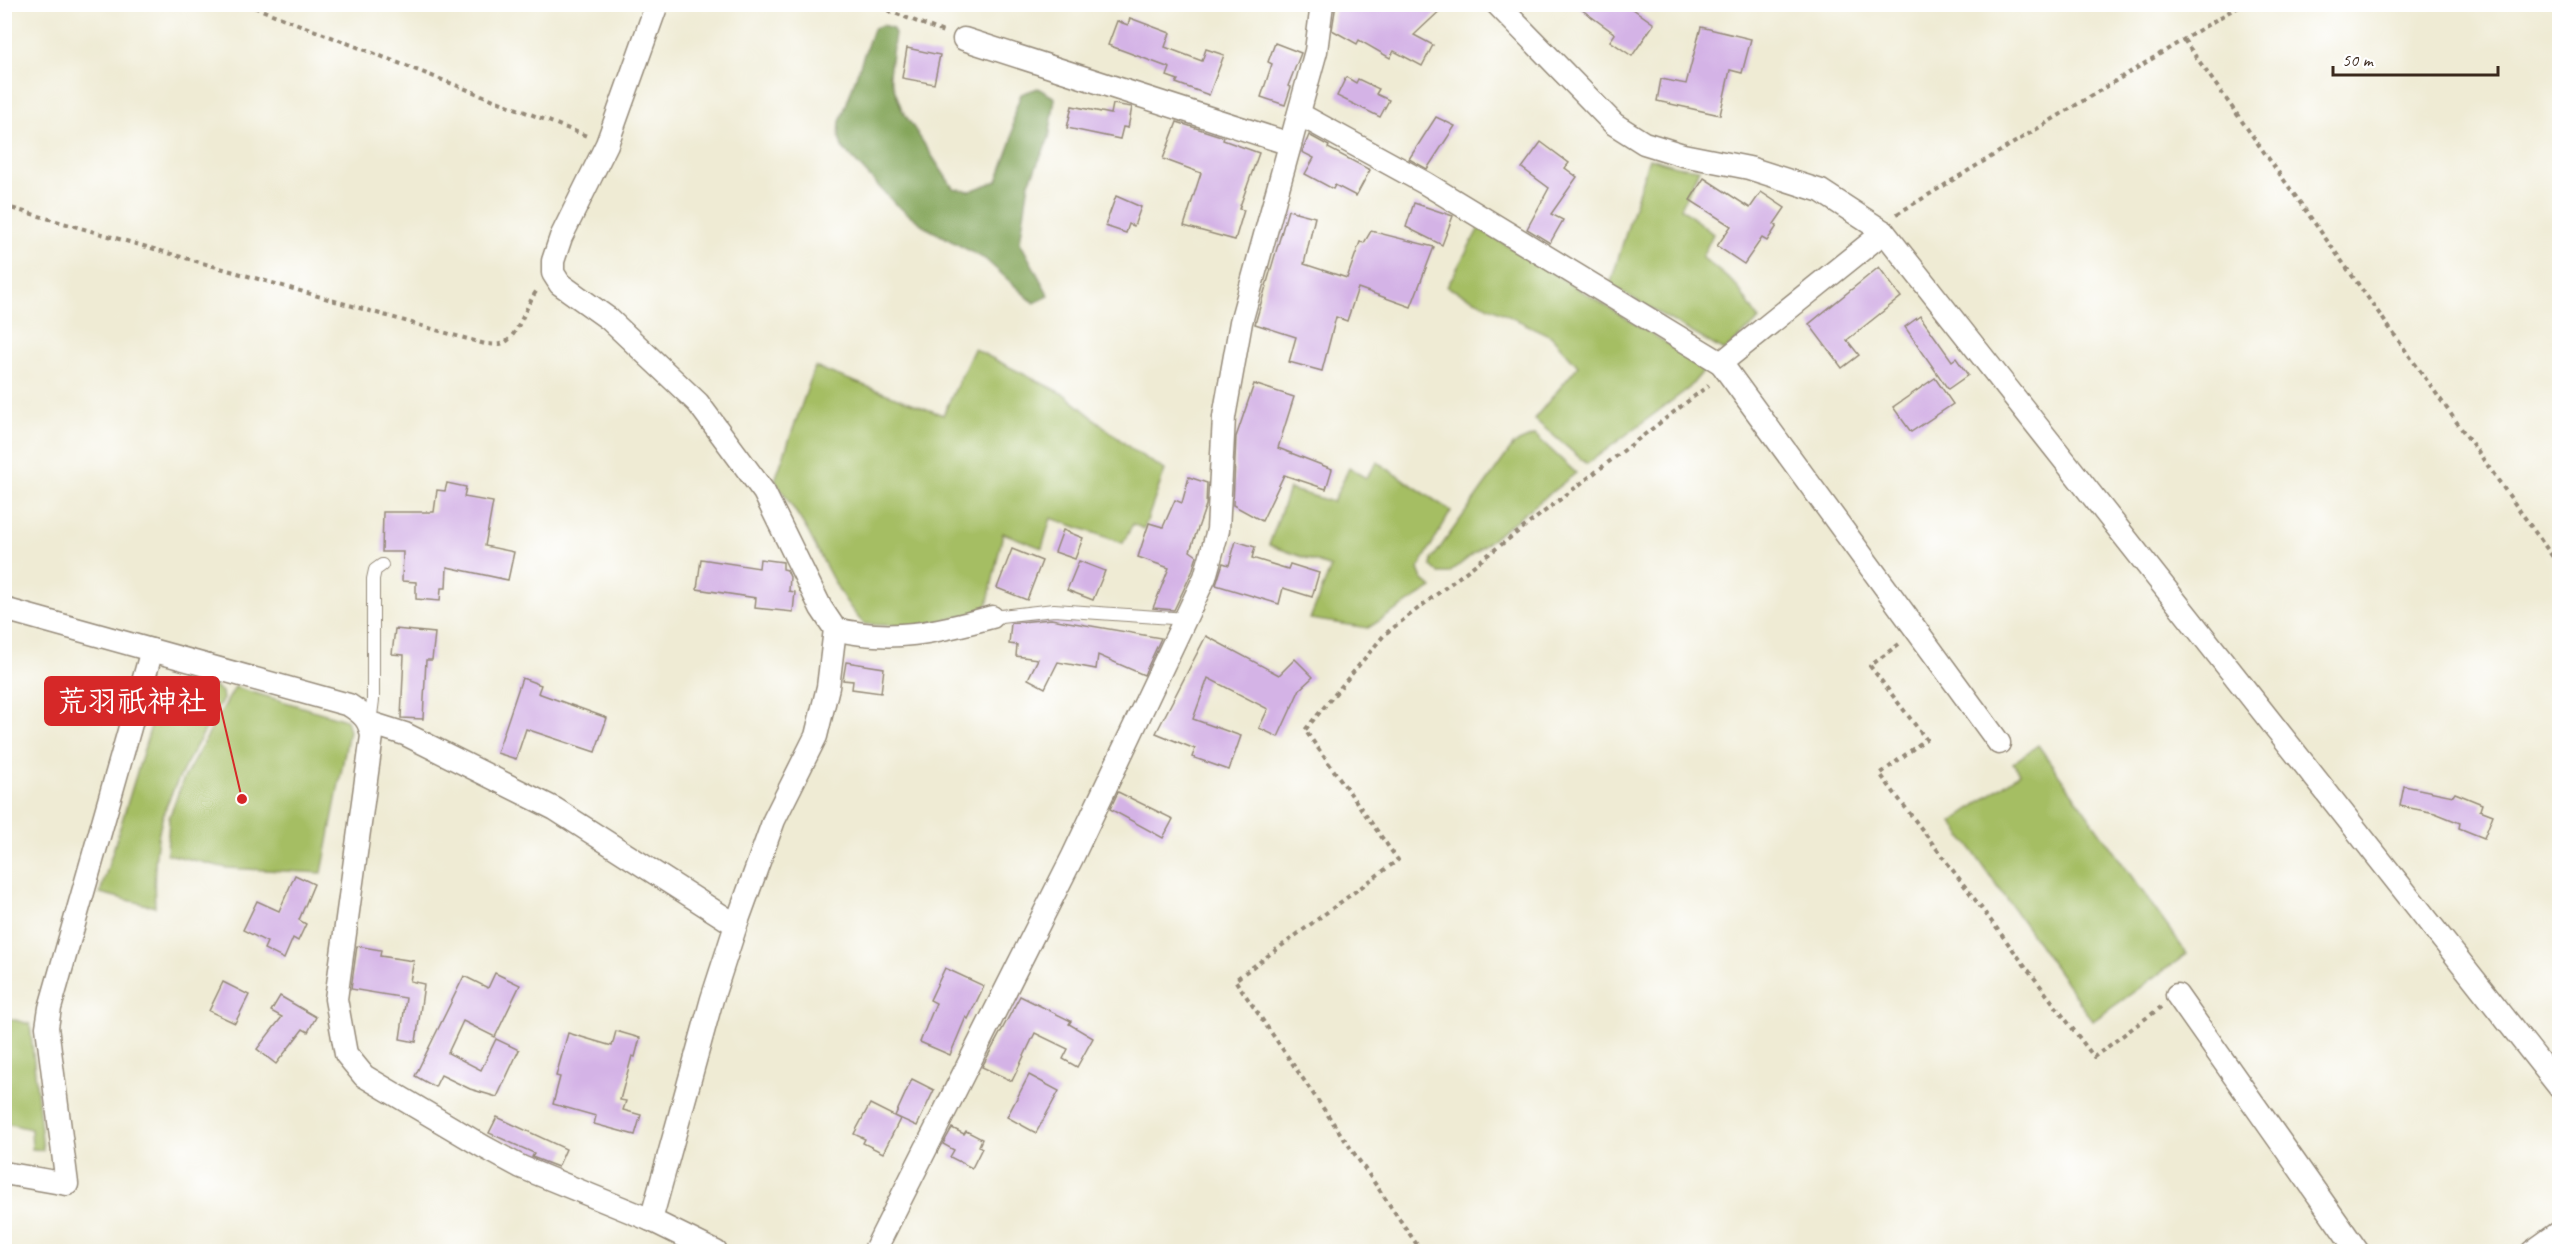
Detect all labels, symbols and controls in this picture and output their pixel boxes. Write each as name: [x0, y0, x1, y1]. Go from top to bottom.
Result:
scale bar: [2333, 39, 2498, 77]
text: 50 m: [2342, 49, 2375, 71]
callout: 荒羽祇神社: [45, 677, 219, 725]
text: 荒羽祇神社: [57, 682, 207, 720]

